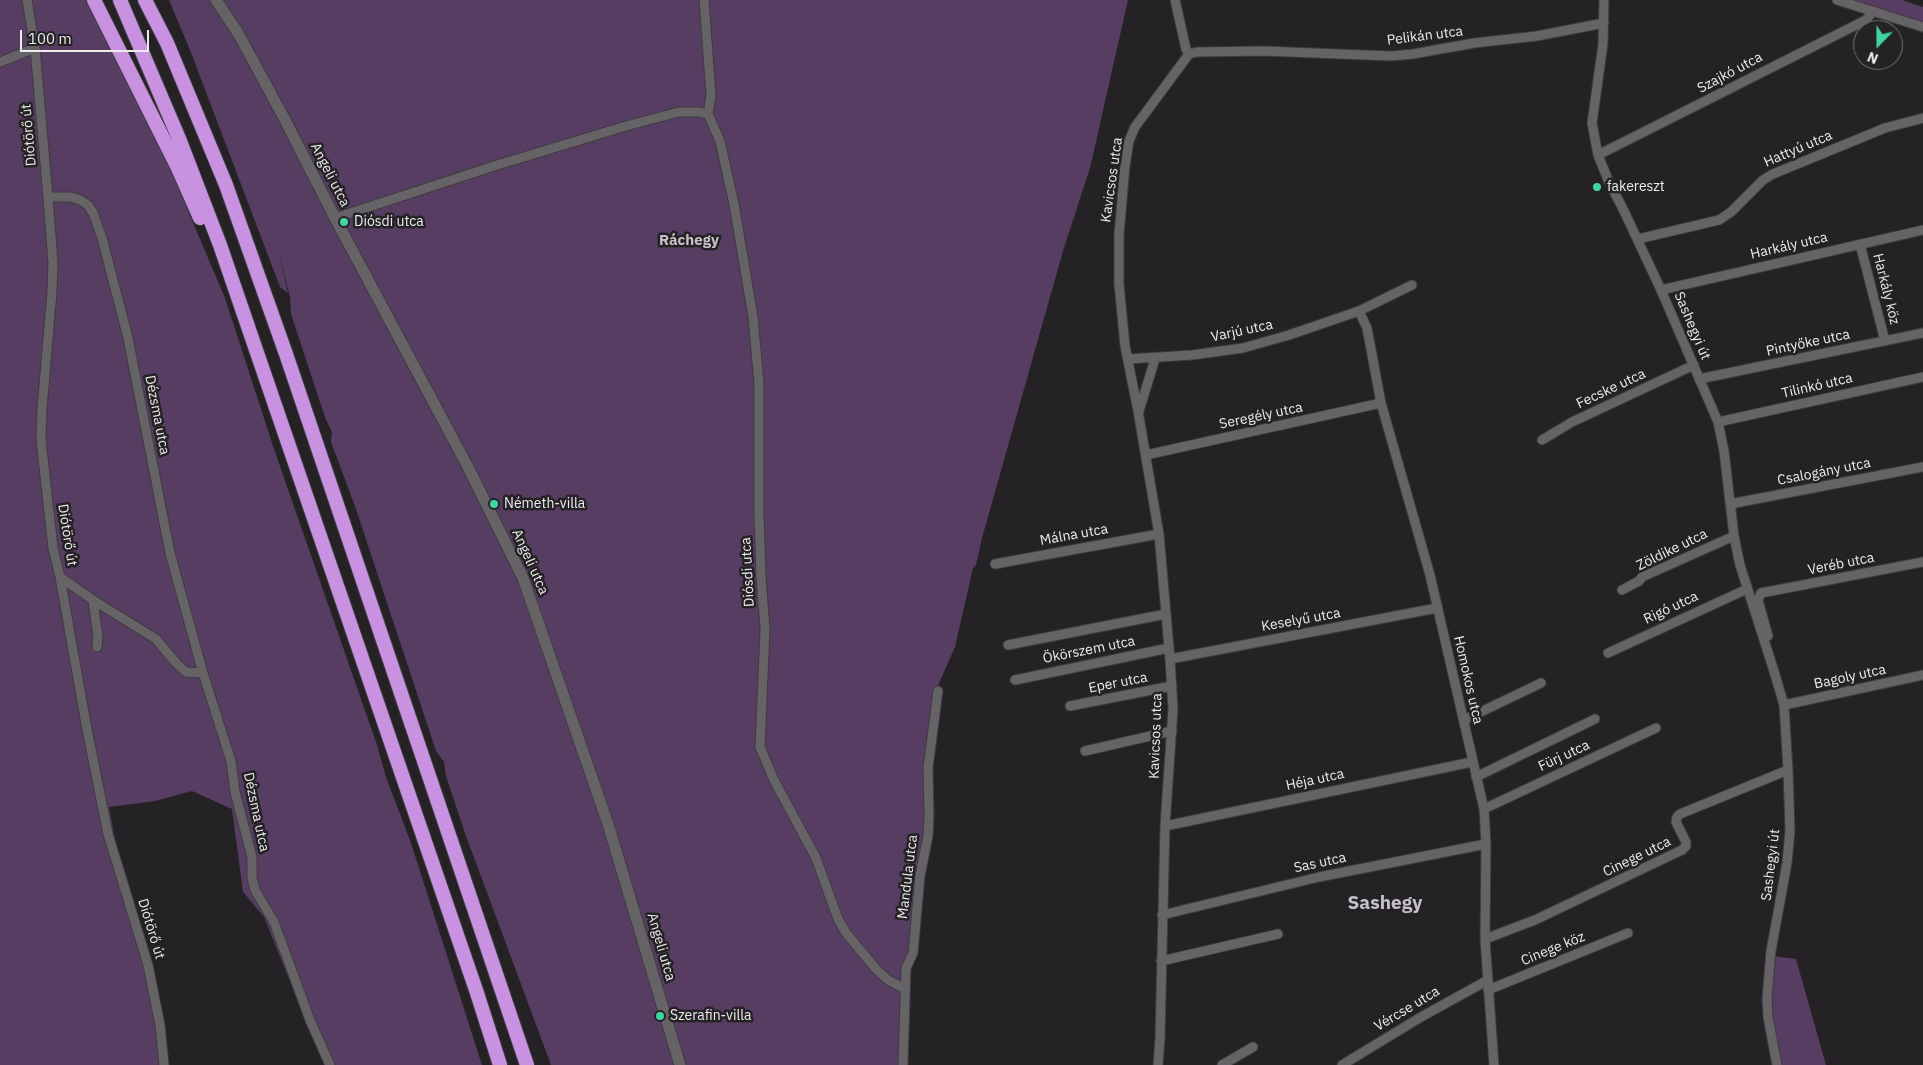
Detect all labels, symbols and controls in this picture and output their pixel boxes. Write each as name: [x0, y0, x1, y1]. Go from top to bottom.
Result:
scale bar: [22, 20, 151, 52]
north arrow: [1853, 20, 1903, 70]
street label: Pelikán utca: [1386, 23, 1464, 49]
text: 100 m: [28, 29, 72, 48]
text: N: [1865, 48, 1881, 68]
street label: Szajkó utca: [1695, 49, 1765, 97]
street label: Diótörő út: [18, 103, 40, 167]
street label: Hattyú utca: [1761, 127, 1835, 171]
street label: Kavicsos utca: [1098, 136, 1126, 224]
street label: Angeli utca: [307, 140, 353, 210]
place label: fakereszt: [1607, 179, 1665, 195]
marker: fakereszt: [1591, 181, 1603, 193]
place label: Diósdi utca: [354, 214, 424, 230]
marker: Diósdi utca: [338, 216, 350, 228]
street label: Harkály utca: [1749, 229, 1829, 263]
district label: Ráchegy: [659, 232, 719, 250]
street label: Harkály köz: [1869, 252, 1903, 326]
street label: Sashegyi út: [1670, 289, 1714, 363]
street label: Varjú utca: [1210, 316, 1274, 346]
street label: Pintyőke utca: [1765, 326, 1851, 360]
street label: Fecske utca: [1574, 366, 1648, 412]
street label: Tilinkó utca: [1780, 370, 1854, 402]
street label: Dézsma utca: [141, 374, 173, 456]
street label: Seregély utca: [1218, 399, 1304, 433]
street label: Csalogány utca: [1776, 455, 1872, 489]
place label: Németh-villa: [504, 496, 585, 512]
marker: Németh-villa: [488, 498, 500, 510]
street label: Diótörő út: [54, 503, 80, 567]
street label: Málna utca: [1039, 521, 1109, 549]
street label: Zöldike utca: [1634, 526, 1710, 574]
street label: Angeli utca: [508, 527, 552, 597]
street label: Diósdi utca: [738, 537, 758, 607]
street label: Veréb utca: [1806, 549, 1876, 579]
street label: Rigó utca: [1641, 588, 1701, 628]
street label: Keselyű utca: [1260, 605, 1342, 635]
street label: Ökörszem utca: [1041, 633, 1137, 667]
street label: Homokos utca: [1450, 634, 1486, 726]
street label: Bagoly utca: [1813, 661, 1887, 693]
street label: Eper utca: [1087, 669, 1149, 697]
street label: Kavicsos utca: [1146, 693, 1166, 779]
street label: Fürj utca: [1536, 737, 1592, 775]
street label: Héja utca: [1284, 766, 1346, 794]
street label: Dézsma utca: [239, 771, 273, 853]
street label: Sashegyi út: [1758, 828, 1784, 902]
street label: Cinege utca: [1600, 833, 1674, 881]
street label: Mandula utca: [894, 834, 922, 920]
street label: Sas utca: [1292, 849, 1348, 877]
district label: Sashegy: [1348, 893, 1422, 915]
street label: Diótörő út: [134, 897, 168, 961]
street label: Angeli utca: [643, 911, 679, 983]
street label: Cinege köz: [1519, 929, 1587, 969]
street label: Vércse utca: [1371, 983, 1443, 1035]
place label: Szerafin-villa: [670, 1008, 751, 1024]
marker: Szerafin-villa: [654, 1010, 666, 1022]

